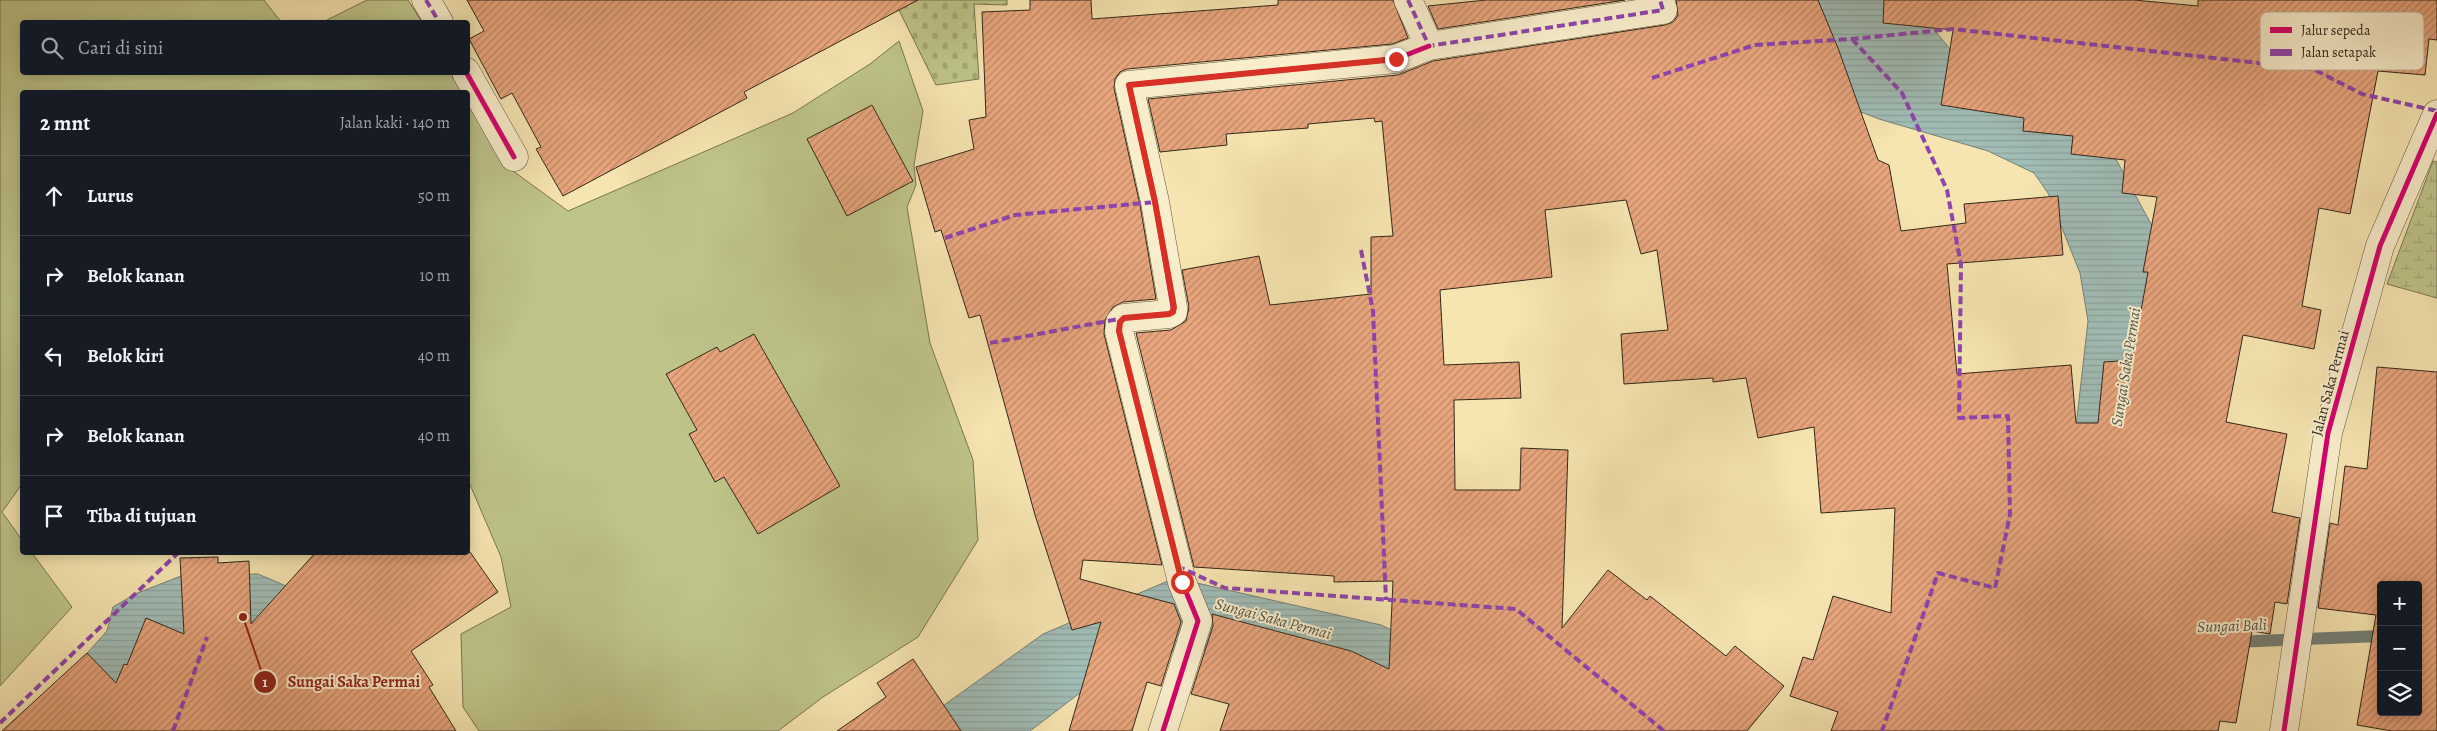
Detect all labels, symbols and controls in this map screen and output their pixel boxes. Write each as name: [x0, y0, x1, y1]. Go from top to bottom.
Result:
legend: [2260, 12, 2424, 70]
search box: [20, 20, 470, 75]
text: Jalur sepeda: [2301, 21, 2371, 40]
icon: search: [38, 34, 66, 62]
text: Cari di sini: [78, 35, 163, 61]
text: Jalan setapak: [2301, 43, 2376, 62]
route end: [1385, 48, 1408, 71]
text: 2 mnt: [40, 109, 90, 137]
text: Jalan kaki · 140 m: [340, 112, 450, 134]
icon: ahead: [40, 182, 68, 210]
text: Lurus: [87, 183, 133, 209]
text: 50 m: [418, 185, 450, 207]
icon: right: [40, 262, 68, 290]
text: Belok kanan: [87, 263, 185, 289]
text: 10 m: [420, 265, 450, 287]
water label: Sungai Saka Permai: [2106, 306, 2146, 428]
street label: Jalan Saka Permai: [2306, 328, 2354, 438]
icon: left: [40, 342, 68, 370]
text: Belok kiri: [87, 343, 164, 369]
text: 40 m: [418, 345, 450, 367]
icon: right: [40, 422, 68, 450]
text: Belok kanan: [87, 423, 185, 449]
text: 40 m: [418, 425, 450, 447]
icon: arrive: [40, 502, 68, 530]
text: Tiba di tujuan: [87, 503, 196, 529]
route start: [1171, 571, 1194, 594]
map controls: [2377, 581, 2422, 716]
button: +: [2377, 581, 2422, 626]
water label: Sungai Saka Permai: [1212, 593, 1334, 645]
water label: Sungai Bali: [2197, 614, 2267, 638]
button: −: [2377, 626, 2422, 671]
callout: Sungai Saka Permai: [252, 666, 430, 697]
text: Sungai Saka Permai: [288, 671, 421, 693]
button: layers: [2377, 671, 2422, 716]
text: 1: [262, 672, 268, 692]

